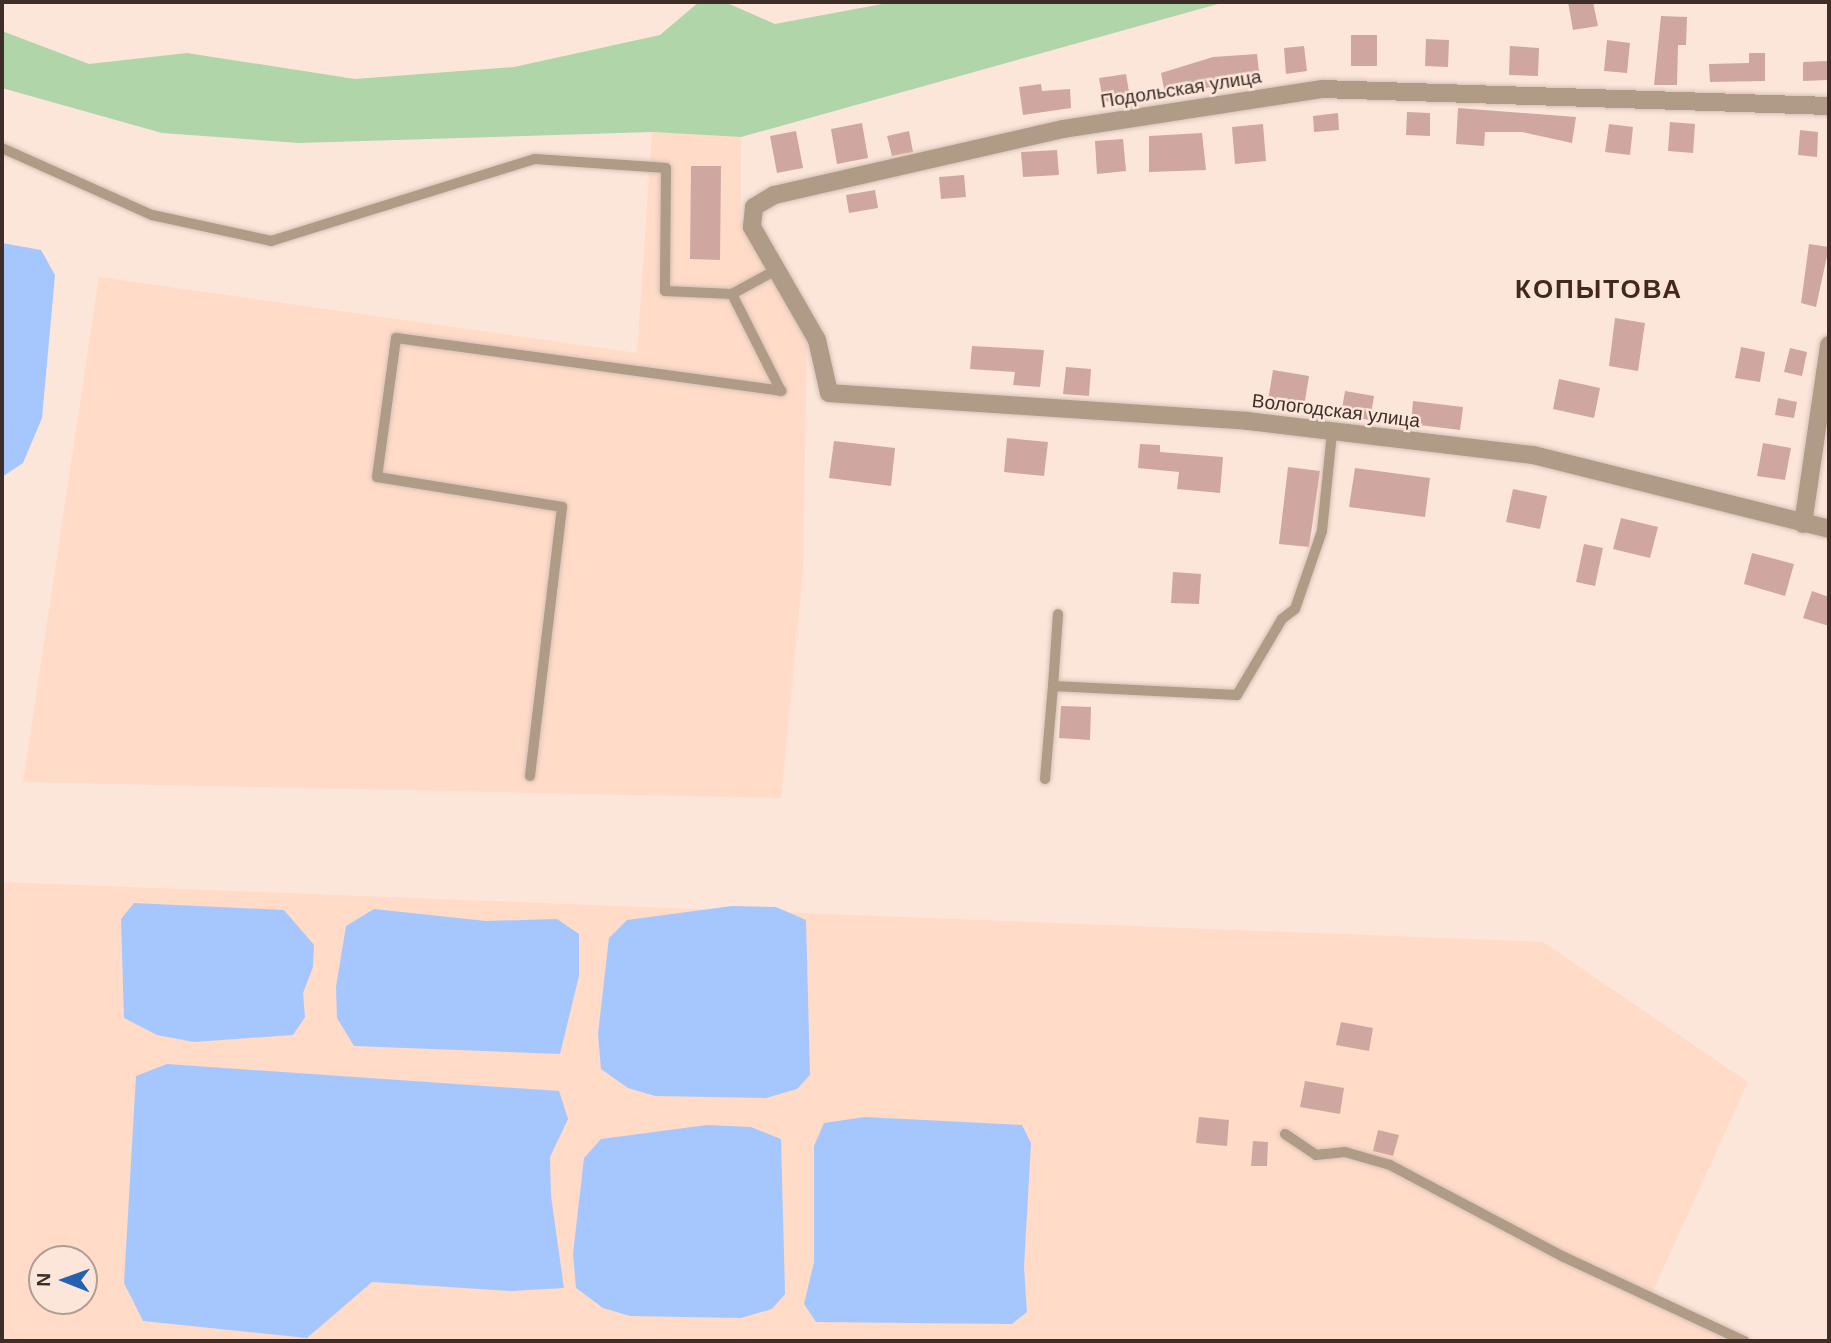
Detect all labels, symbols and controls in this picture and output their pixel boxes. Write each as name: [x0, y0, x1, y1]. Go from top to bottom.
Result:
street label: Подольская улица: [1099, 65, 1263, 113]
district label: КОПЫТОВА: [1516, 274, 1682, 306]
street label: Вологодская улица: [1251, 389, 1421, 433]
north arrow: [28, 1245, 98, 1315]
text: N: [33, 1273, 54, 1287]

